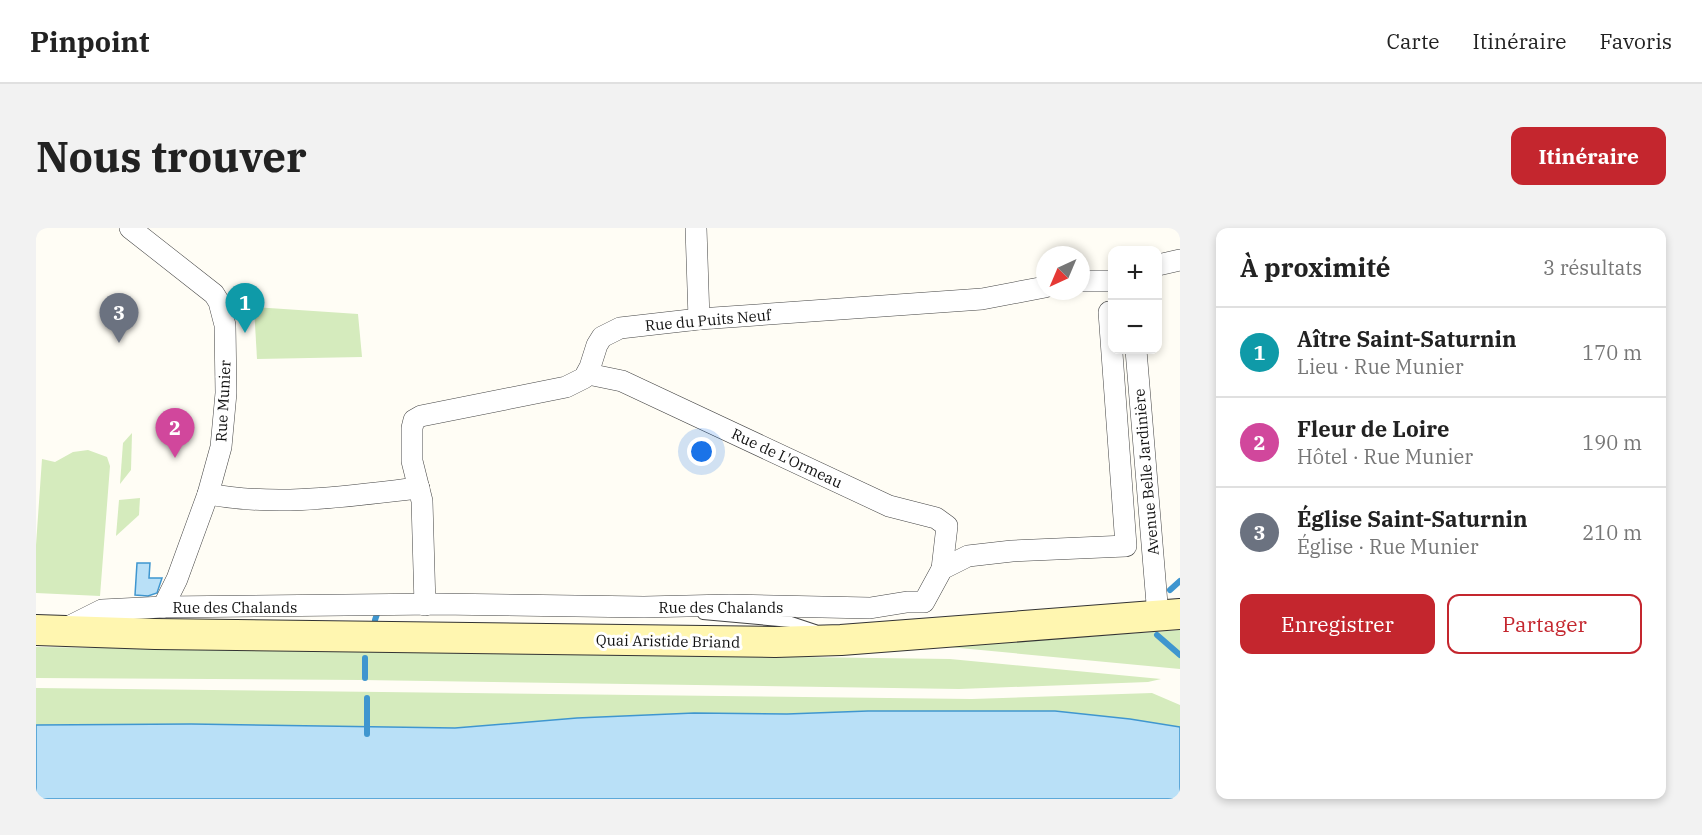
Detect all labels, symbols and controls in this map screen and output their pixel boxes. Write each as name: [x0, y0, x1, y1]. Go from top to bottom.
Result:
text: Pinpoint: [30, 23, 150, 60]
text: Carte: [1386, 27, 1440, 55]
text: Itinéraire: [1473, 27, 1566, 55]
text: Favoris: [1599, 27, 1672, 55]
button: Itinéraire: [1511, 127, 1666, 185]
text: Nous trouver: [36, 129, 307, 184]
north arrow: [1036, 246, 1090, 300]
map controls: [1108, 246, 1162, 354]
button: +: [1108, 246, 1162, 300]
text: À proximité: [1240, 250, 1391, 284]
text: 3 résultats: [1543, 254, 1642, 281]
pin: 1: [226, 284, 264, 333]
pin: 3: [100, 294, 139, 343]
button: −: [1108, 300, 1162, 354]
street label: Rue du Puits Neuf: [644, 305, 773, 335]
text: Aître Saint-Saturnin: [1297, 324, 1517, 353]
text: 1: [1254, 339, 1266, 366]
text: 170 m: [1582, 339, 1642, 366]
text: Lieu · Rue Munier: [1297, 353, 1464, 380]
street label: Rue Munier: [211, 359, 235, 443]
street label: Avenue Belle Jardinière: [1129, 388, 1163, 556]
pin: 2: [156, 408, 194, 458]
text: Fleur de Loire: [1297, 414, 1449, 443]
street label: Rue de L'Ormeau: [729, 424, 845, 492]
text: 2: [1254, 429, 1266, 456]
text: 190 m: [1582, 429, 1642, 456]
your location: [687, 437, 716, 466]
text: Hôtel · Rue Munier: [1297, 443, 1473, 470]
text: Église Saint-Saturnin: [1297, 504, 1527, 533]
text: 3: [1254, 519, 1266, 546]
text: 210 m: [1582, 519, 1642, 546]
text: Église · Rue Munier: [1297, 533, 1479, 560]
button: Enregistrer: [1240, 594, 1435, 654]
button: Partager: [1447, 594, 1642, 654]
street label: Rue des Chalands: [173, 598, 297, 617]
street label: Rue des Chalands: [659, 598, 783, 617]
street label: Quai Aristide Briand: [596, 630, 740, 652]

